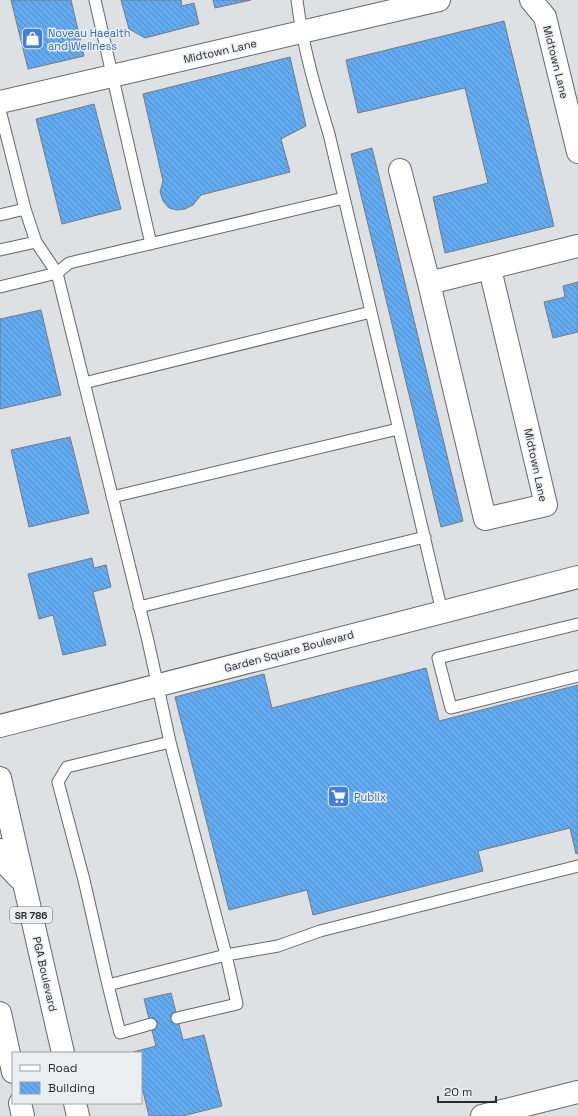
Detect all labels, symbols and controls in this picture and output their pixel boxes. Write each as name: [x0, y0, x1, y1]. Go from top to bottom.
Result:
street label: Midtown Lane: [540, 24, 572, 100]
shop icon: Noveau Haealth and Wellness: [20, 26, 46, 52]
place label: Noveau Haealth and Wellness: [48, 26, 131, 53]
street label: Midtown Lane: [182, 36, 258, 66]
street label: Midtown Lane: [521, 427, 551, 503]
street label: Garden Square Boulevard: [223, 627, 355, 675]
supermarket icon: Publix: [326, 784, 352, 810]
place label: Publix: [354, 790, 387, 804]
road number: SR 786: [10, 907, 52, 923]
street label: PGA Boulevard: [30, 935, 60, 1013]
legend: [12, 1052, 142, 1104]
text: Road: [48, 1060, 77, 1076]
scale bar: [438, 1078, 496, 1104]
text: Building: [48, 1080, 95, 1096]
text: 20 m: [444, 1084, 472, 1100]

